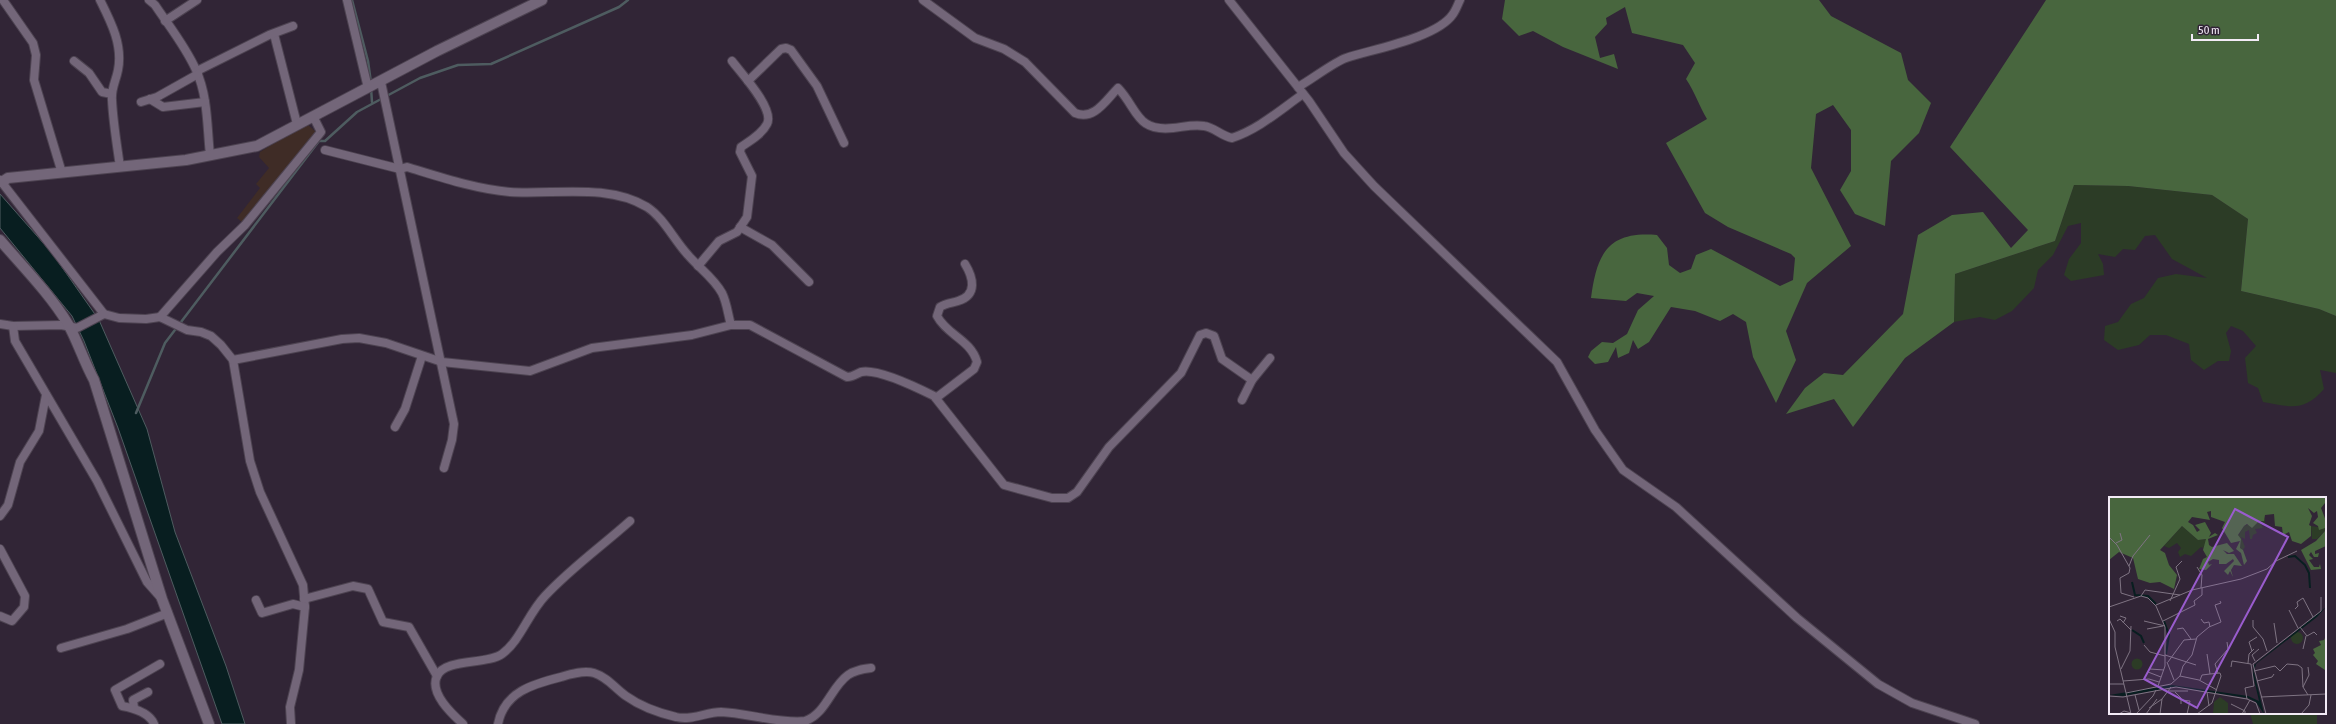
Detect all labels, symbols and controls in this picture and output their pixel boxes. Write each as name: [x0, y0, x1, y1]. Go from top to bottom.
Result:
scale bar: [2192, 16, 2258, 42]
text: 50 m: [2198, 23, 2220, 37]
inset map: [2109, 497, 2326, 714]

